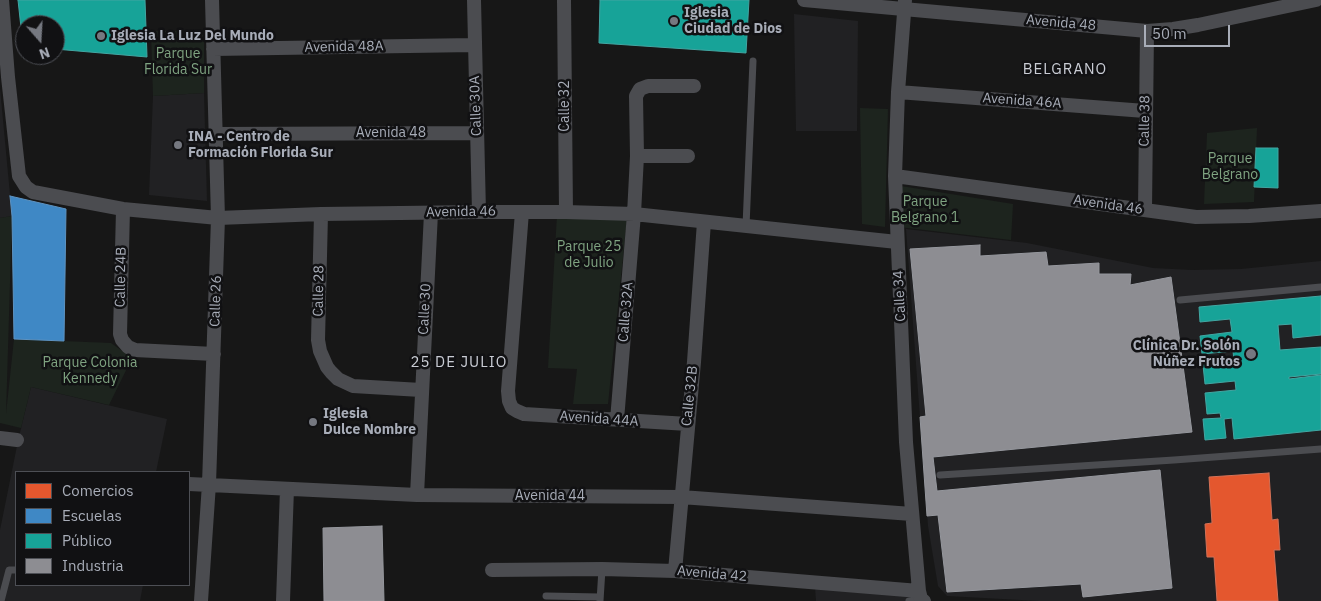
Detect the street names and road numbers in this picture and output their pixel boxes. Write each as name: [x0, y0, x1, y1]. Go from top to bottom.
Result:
street label: Avenida 48: [1025, 12, 1097, 34]
street label: Avenida 48A: [304, 38, 384, 56]
street label: Calle 30A: [467, 75, 485, 137]
street label: Calle 32: [557, 80, 573, 132]
street label: Avenida 46A: [982, 90, 1062, 112]
street label: Calle 38: [1136, 95, 1154, 147]
street label: Avenida 48: [356, 125, 426, 141]
street label: Avenida 46: [1072, 192, 1144, 218]
street label: Avenida 46: [426, 203, 496, 221]
street label: Calle 24B: [112, 247, 130, 307]
street label: Calle 28: [310, 265, 328, 317]
street label: Calle 34: [890, 270, 910, 322]
street label: Calle 26: [207, 275, 225, 327]
street label: Calle 32A: [615, 281, 637, 343]
street label: Calle 30: [415, 283, 435, 335]
street label: Calle 32B: [678, 365, 702, 427]
street label: Avenida 44A: [559, 408, 639, 430]
street label: Avenida 44: [515, 488, 585, 504]
street label: Avenida 42: [676, 563, 748, 585]

